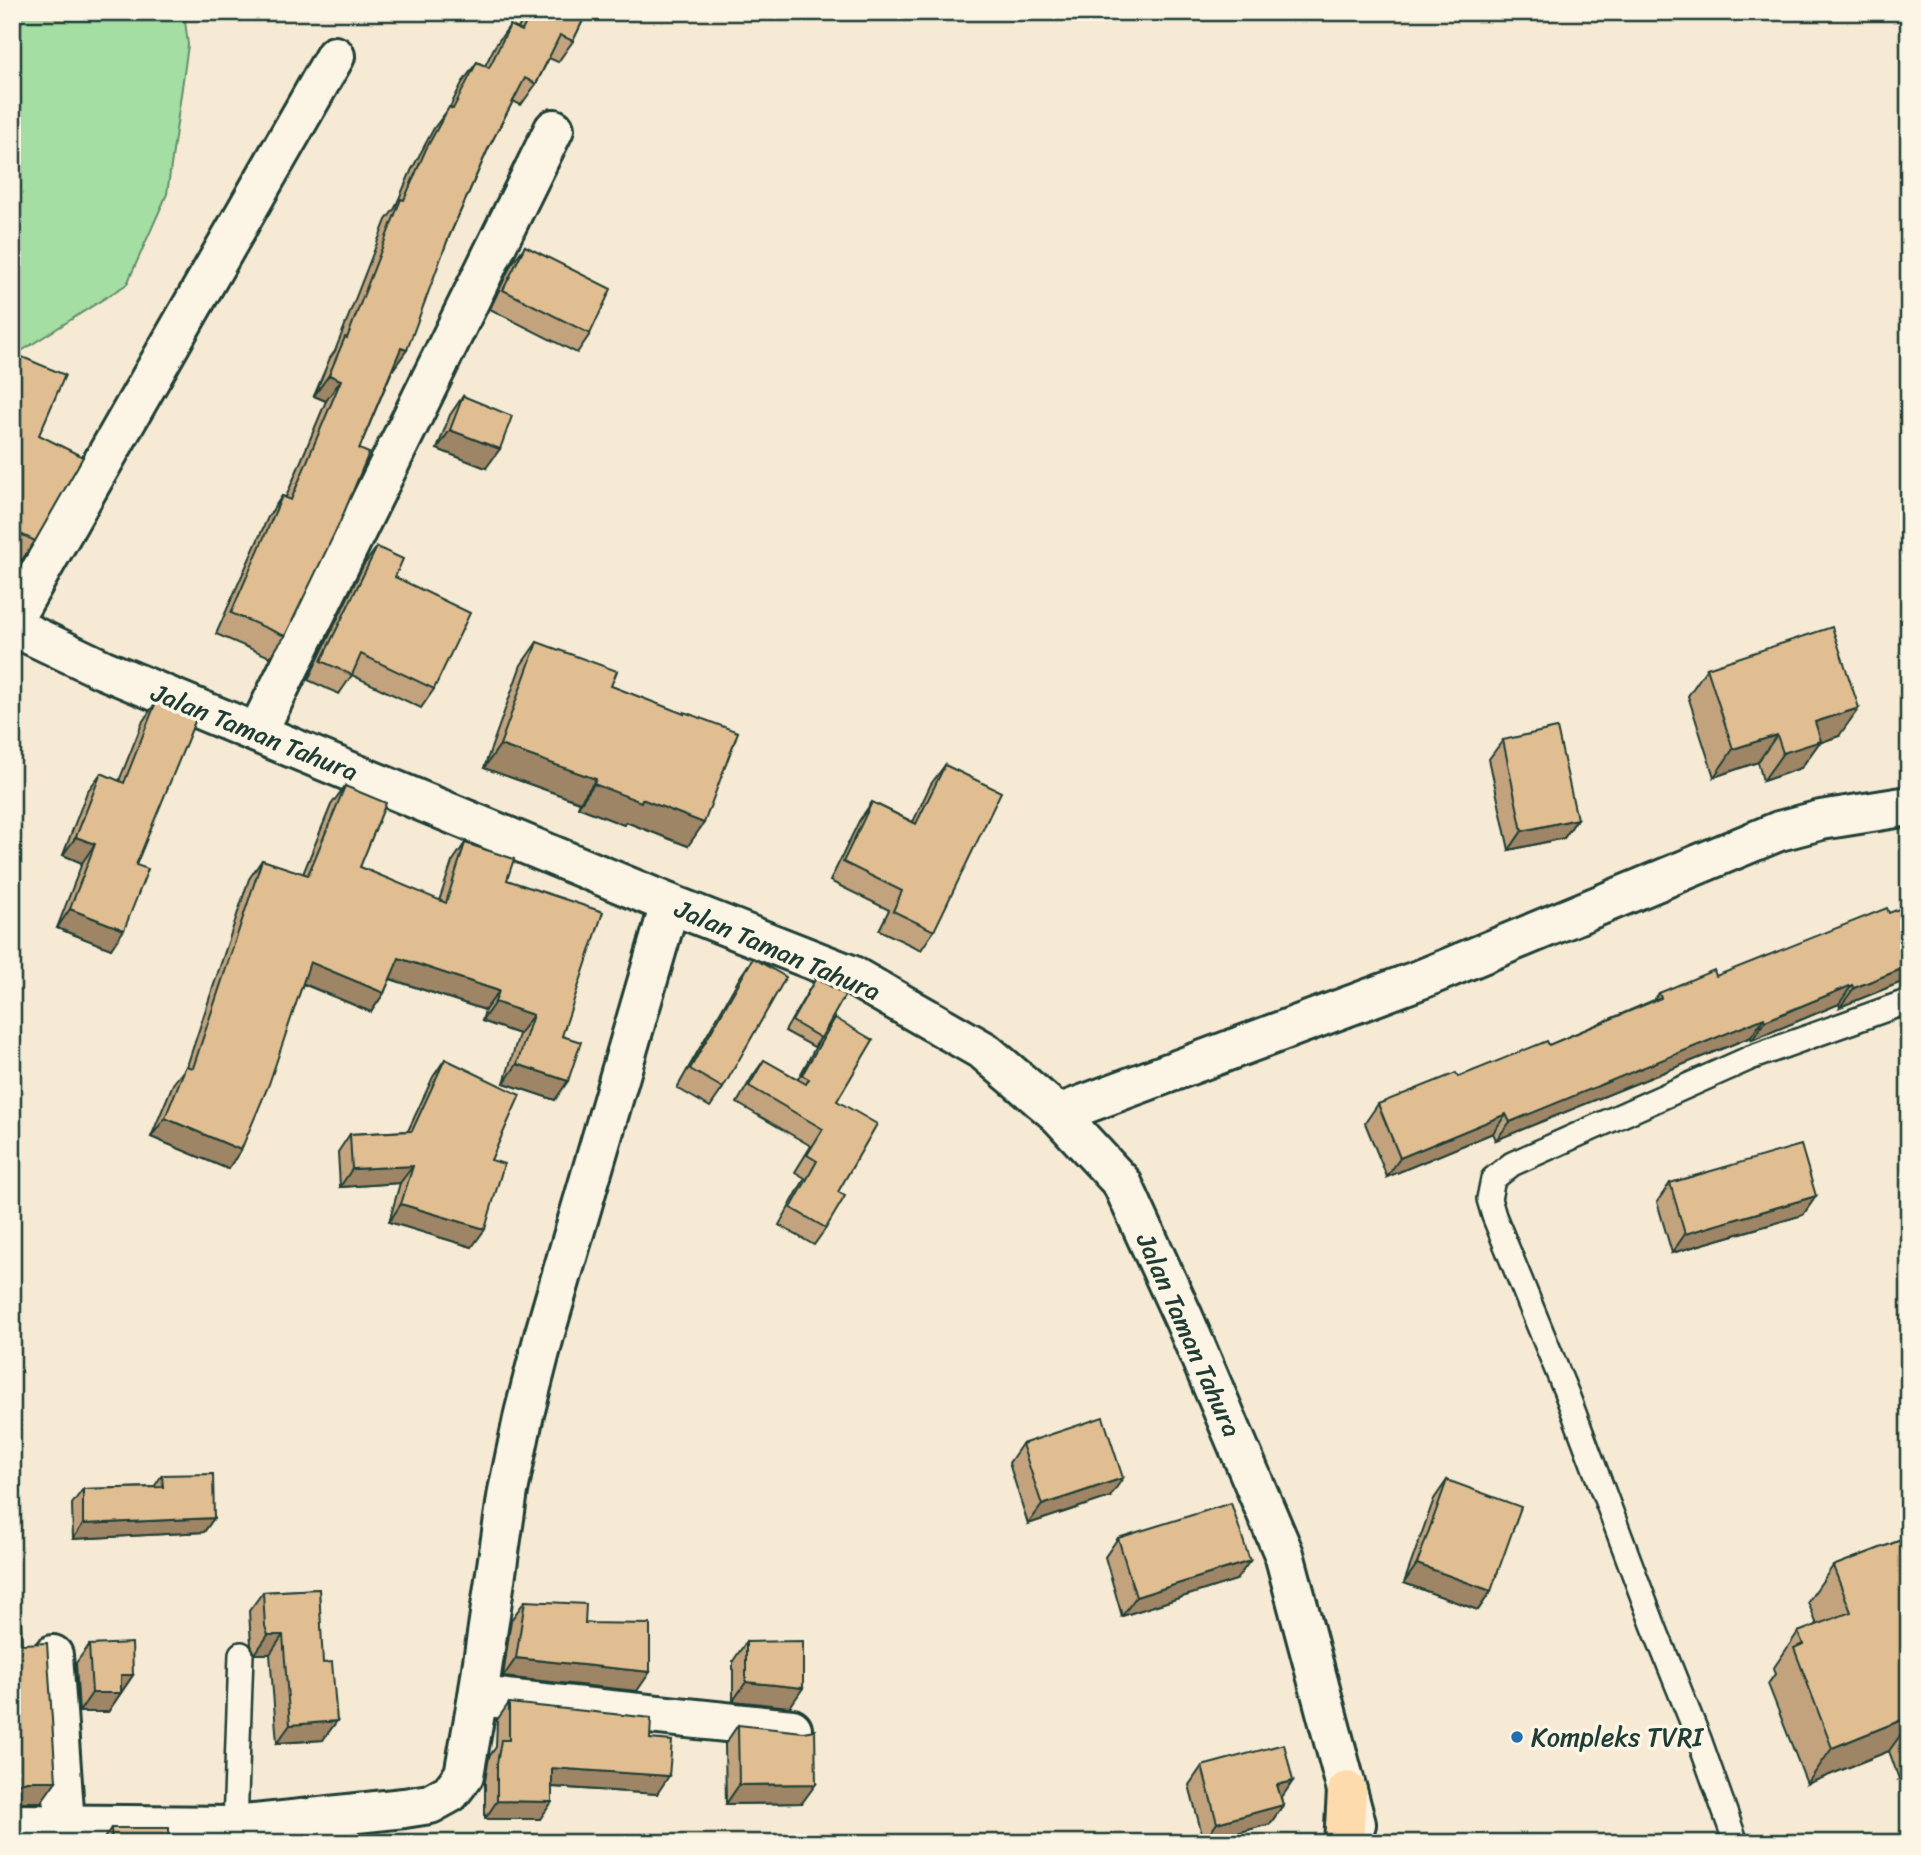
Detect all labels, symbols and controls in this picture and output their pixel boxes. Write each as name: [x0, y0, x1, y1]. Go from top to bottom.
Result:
street label: Jalan Taman Tahura: [144, 669, 365, 794]
street label: Jalan Taman Tahura: [667, 886, 888, 1014]
street label: Jalan Taman Tahura: [1123, 1224, 1255, 1445]
place label: Kompleks TVRI: [1531, 1714, 1704, 1760]
marker: Kompleks TVRI: [1509, 1729, 1525, 1745]

